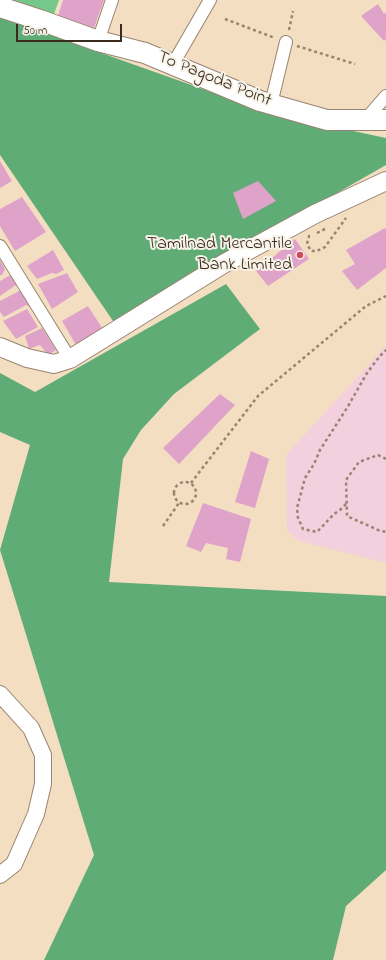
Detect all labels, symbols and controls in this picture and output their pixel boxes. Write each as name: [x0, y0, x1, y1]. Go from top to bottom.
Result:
scale bar: [18, 16, 124, 42]
text: 50 m: [23, 22, 47, 40]
street label: To Pagoda Point: [154, 47, 274, 113]
place label: Tamilnad Mercantile Bank Limited: [147, 234, 292, 276]
marker: Tamilnad Mercantile Bank Limited: [295, 250, 305, 260]

